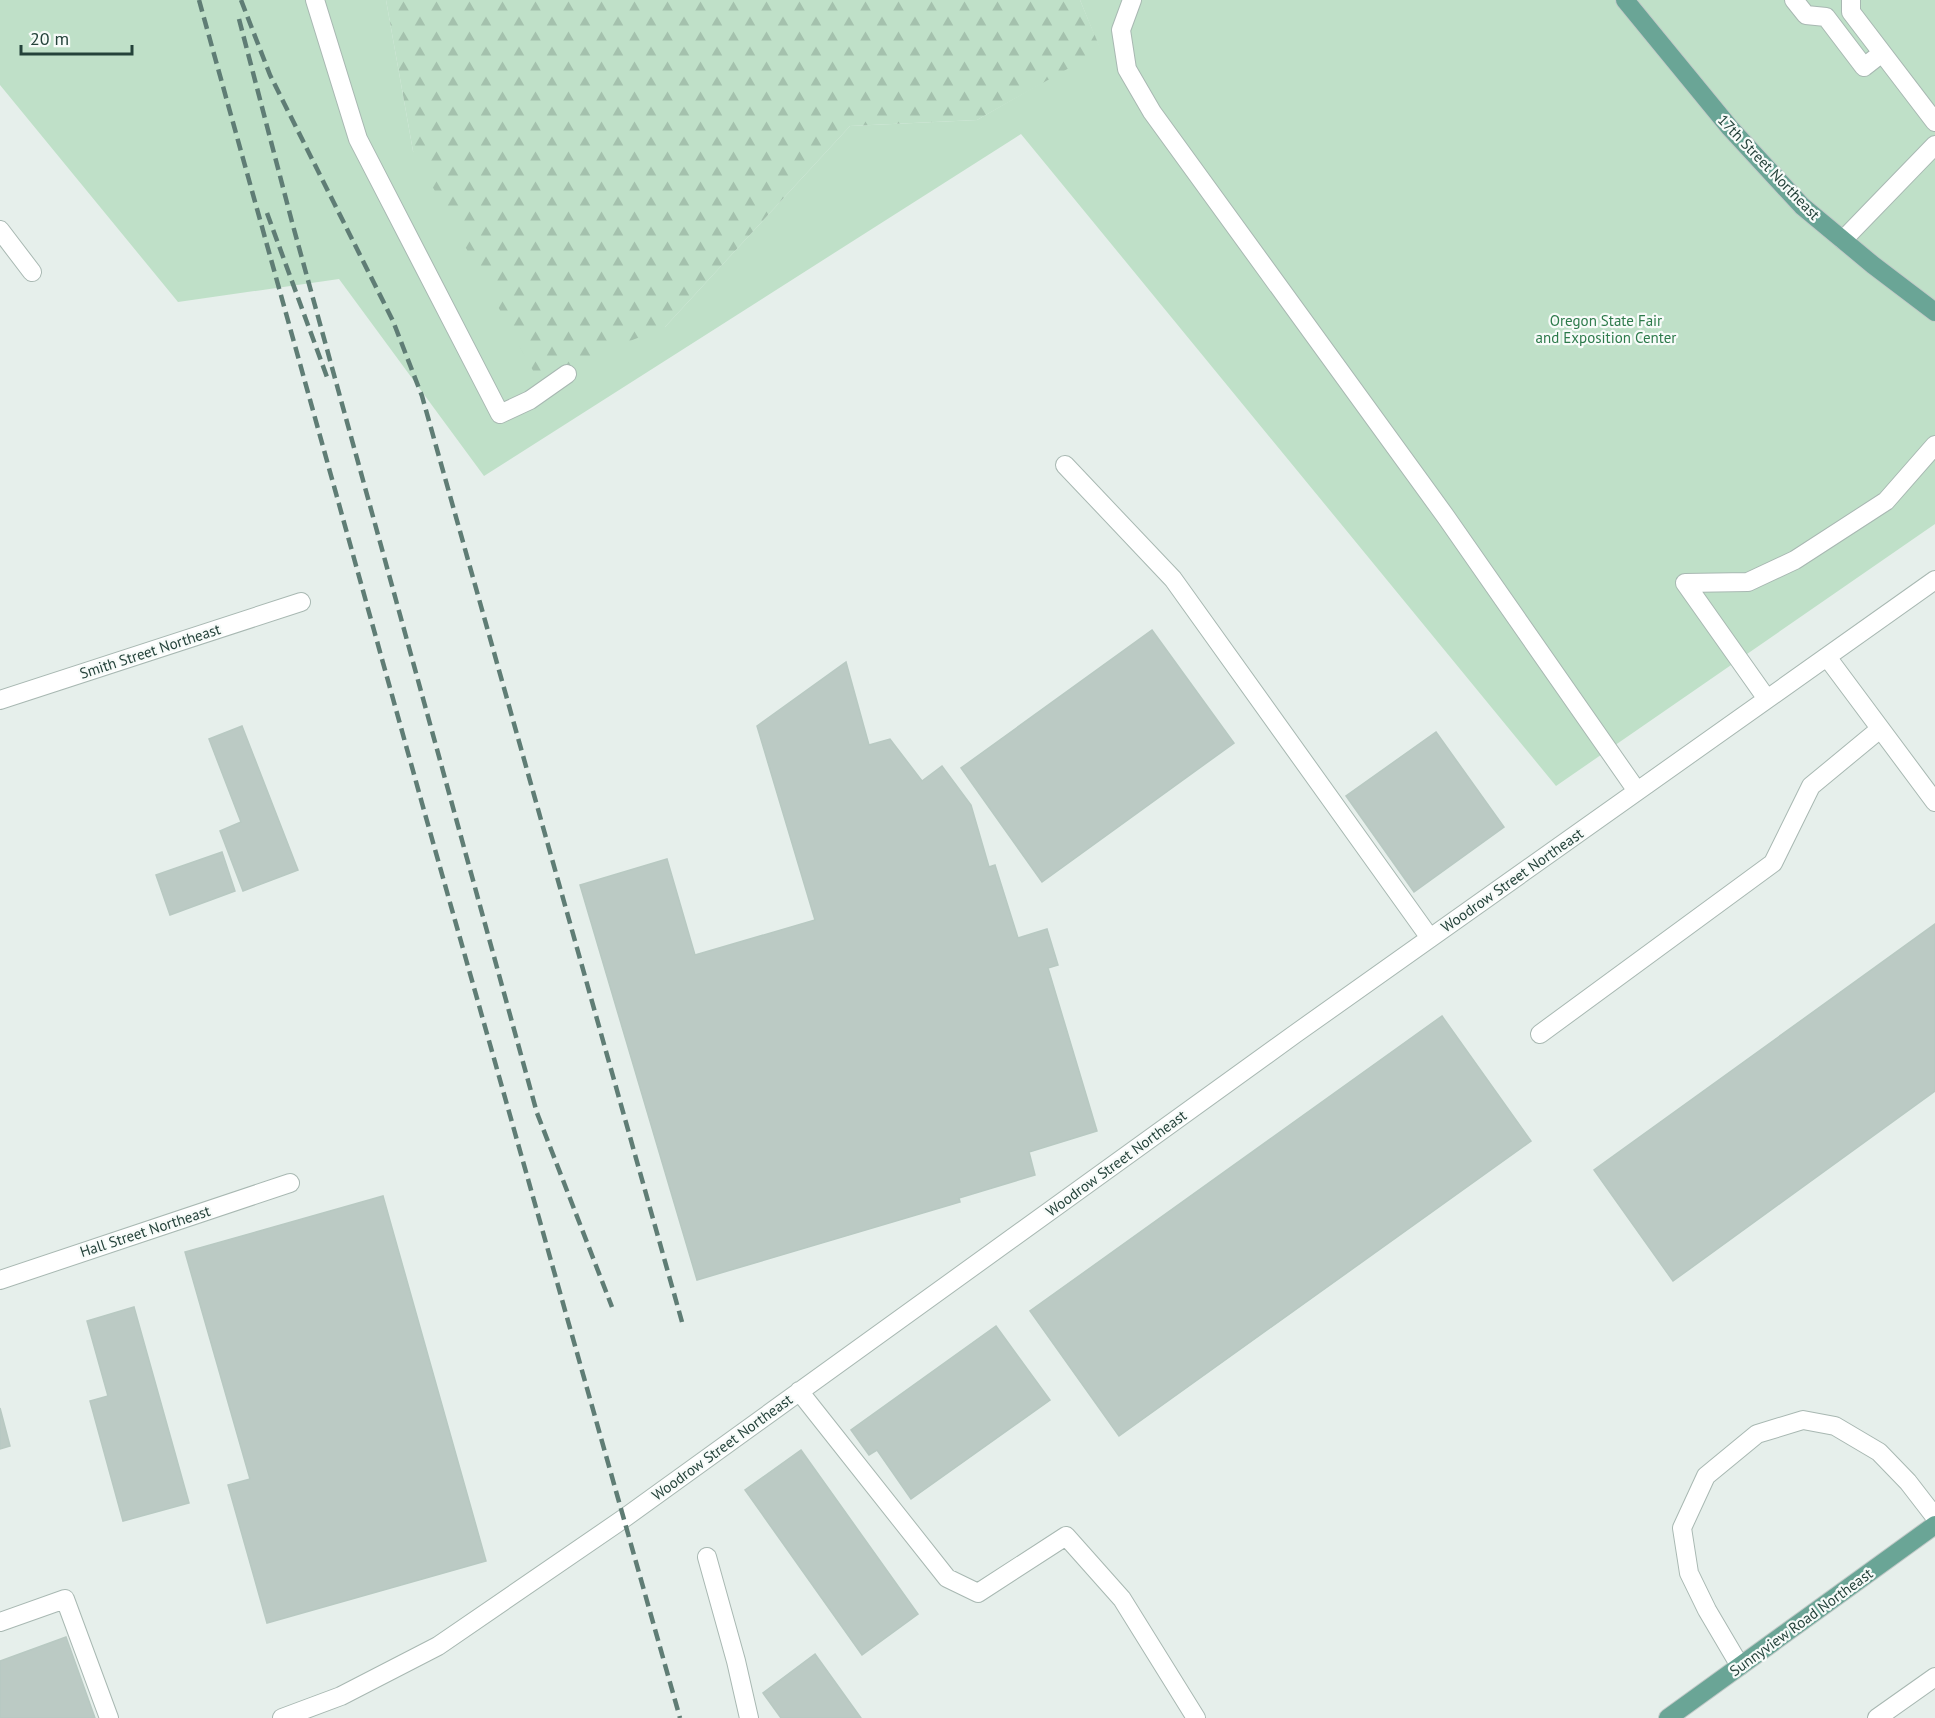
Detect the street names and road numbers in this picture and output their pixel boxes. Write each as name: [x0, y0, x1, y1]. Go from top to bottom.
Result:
street label: 17th Street Northeast: [1714, 110, 1824, 224]
street label: Smith Street Northeast: [77, 619, 223, 683]
street label: Woodrow Street Northeast: [1437, 824, 1587, 936]
street label: Woodrow Street Northeast: [1042, 1106, 1190, 1220]
street label: Hall Street Northeast: [77, 1201, 213, 1261]
street label: Woodrow Street Northeast: [648, 1390, 796, 1504]
street label: Sunnyview Road Northeast: [1726, 1564, 1876, 1680]

